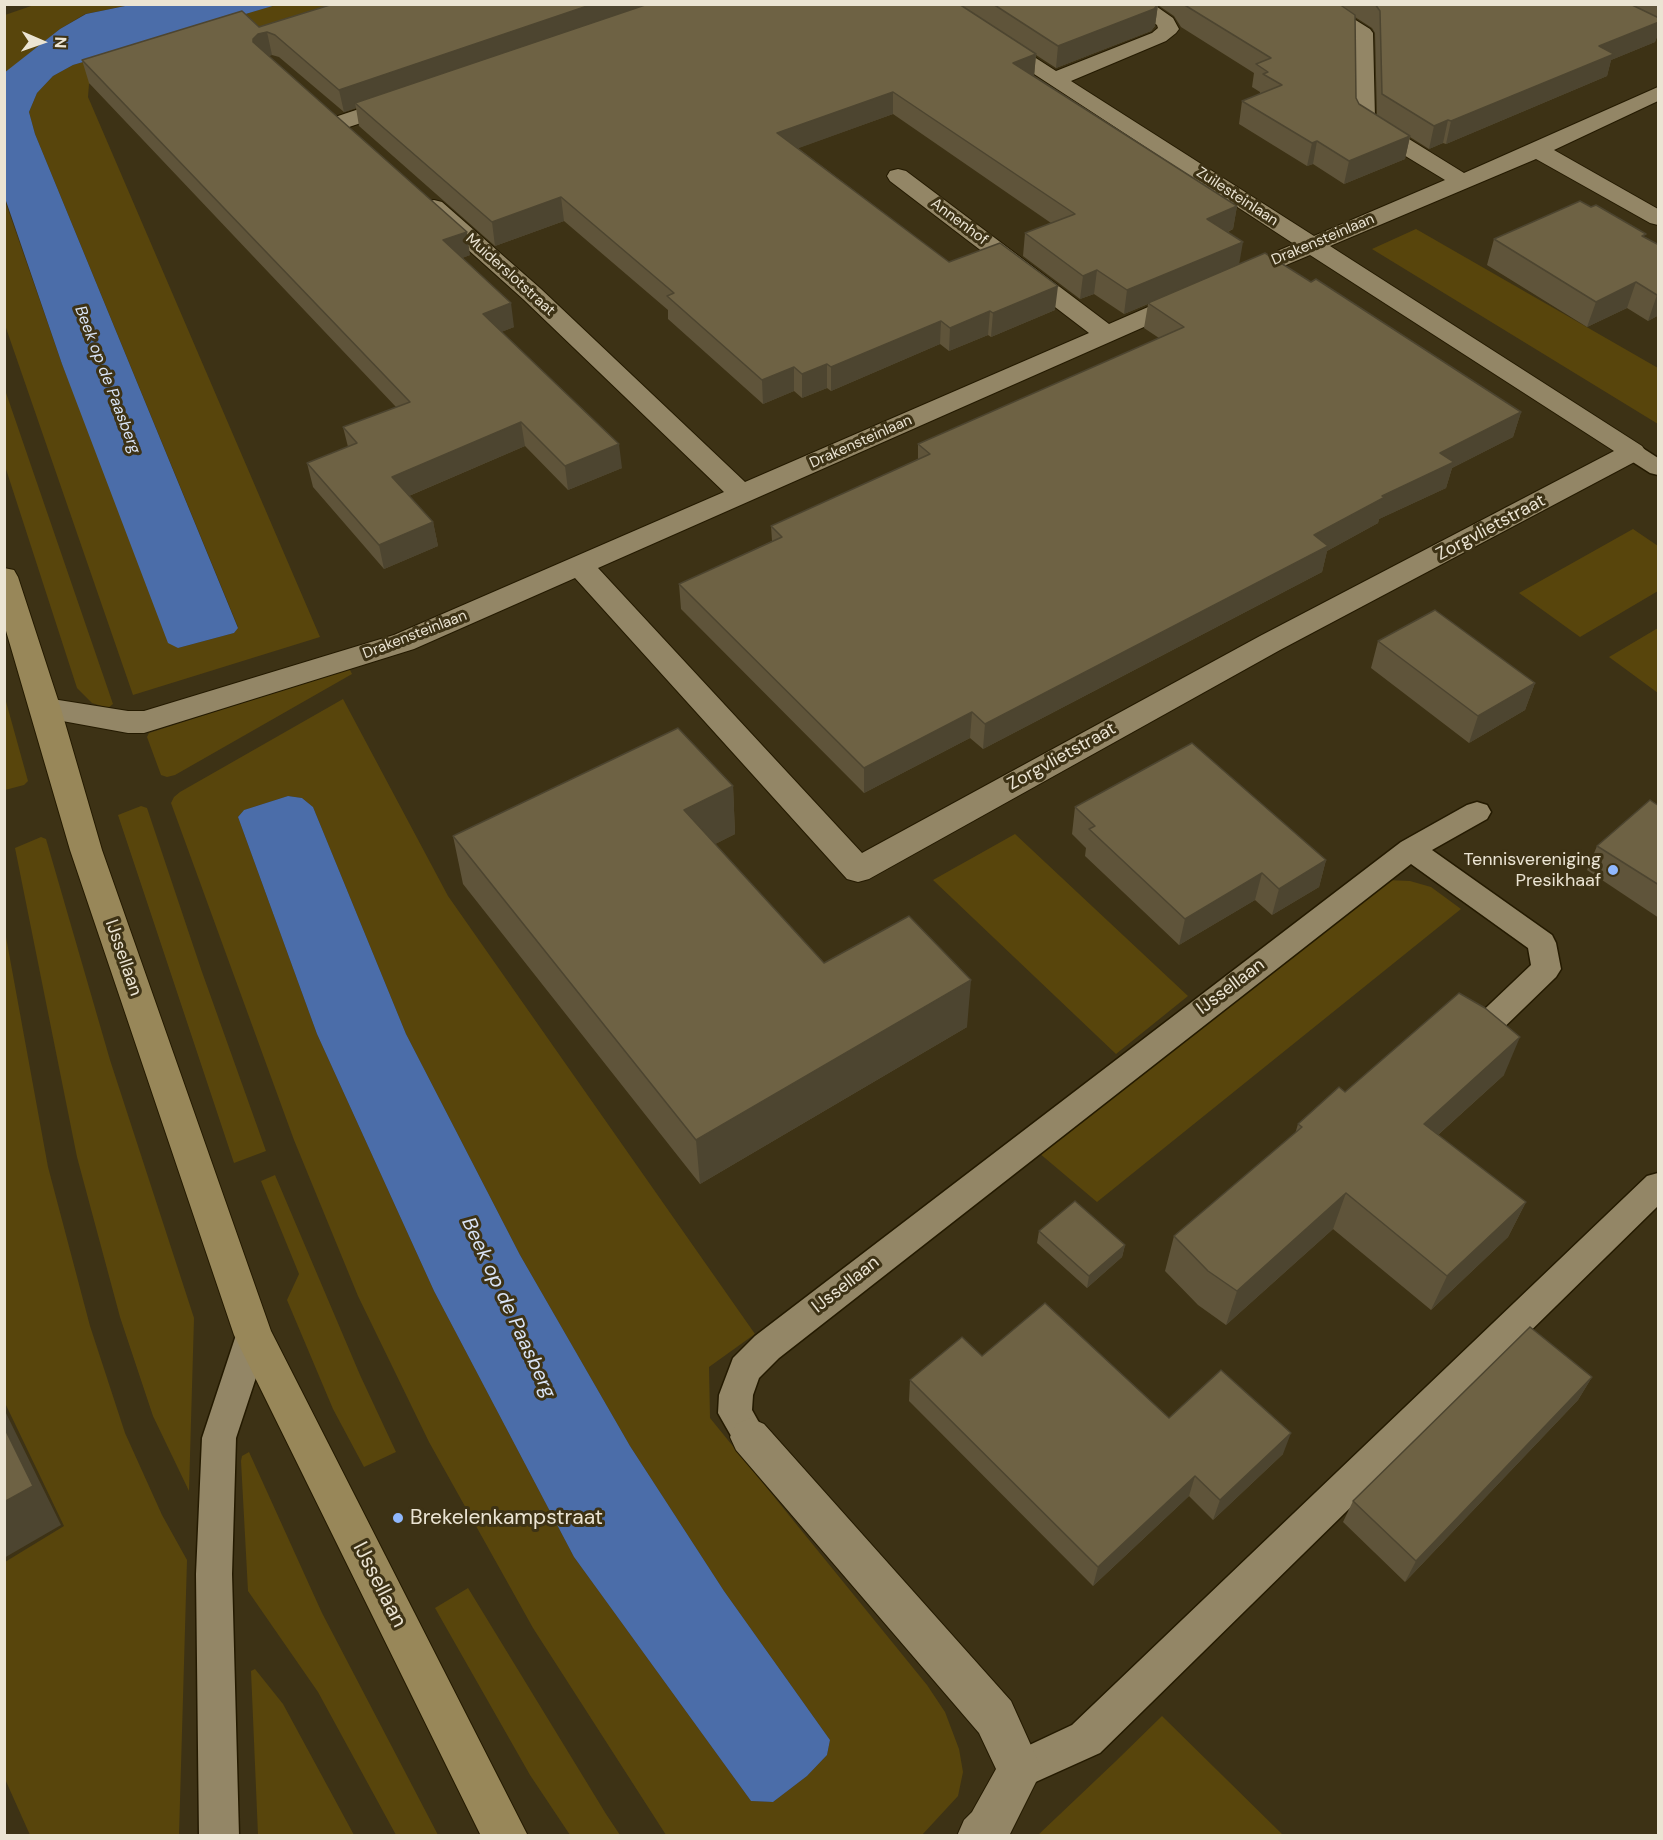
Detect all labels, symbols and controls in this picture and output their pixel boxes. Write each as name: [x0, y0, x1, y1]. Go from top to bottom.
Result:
north arrow: [12, 12, 72, 72]
text: N: [50, 36, 71, 49]
street label: Zuilesteinlaan: [1193, 164, 1281, 230]
street label: Annenhof: [927, 195, 991, 249]
street label: Drakensteinlaan: [1269, 210, 1377, 270]
street label: Muiderslotstraat: [462, 230, 558, 320]
water label: Beek op de Paasberg: [70, 303, 144, 457]
street label: Drakensteinlaan: [807, 411, 915, 473]
street label: Zorgvlietstraat: [1433, 490, 1549, 566]
street label: Drakensteinlaan: [360, 607, 470, 663]
street label: Zorgvlietstraat: [1004, 718, 1120, 796]
place label: Tennisvereniging Presikhaaf: [1464, 849, 1601, 892]
marker: Tennisvereniging Presikhaaf: [1606, 863, 1620, 877]
street label: IJssellaan: [100, 917, 146, 999]
street label: IJssellaan: [1193, 954, 1269, 1020]
water label: Beek op de Paasberg: [456, 1214, 560, 1402]
street label: IJssellaan: [808, 1252, 884, 1318]
place label: Brekelenkampstraat: [410, 1505, 603, 1531]
marker: Brekelenkampstraat: [391, 1511, 405, 1525]
street label: IJssellaan: [347, 1538, 411, 1632]

